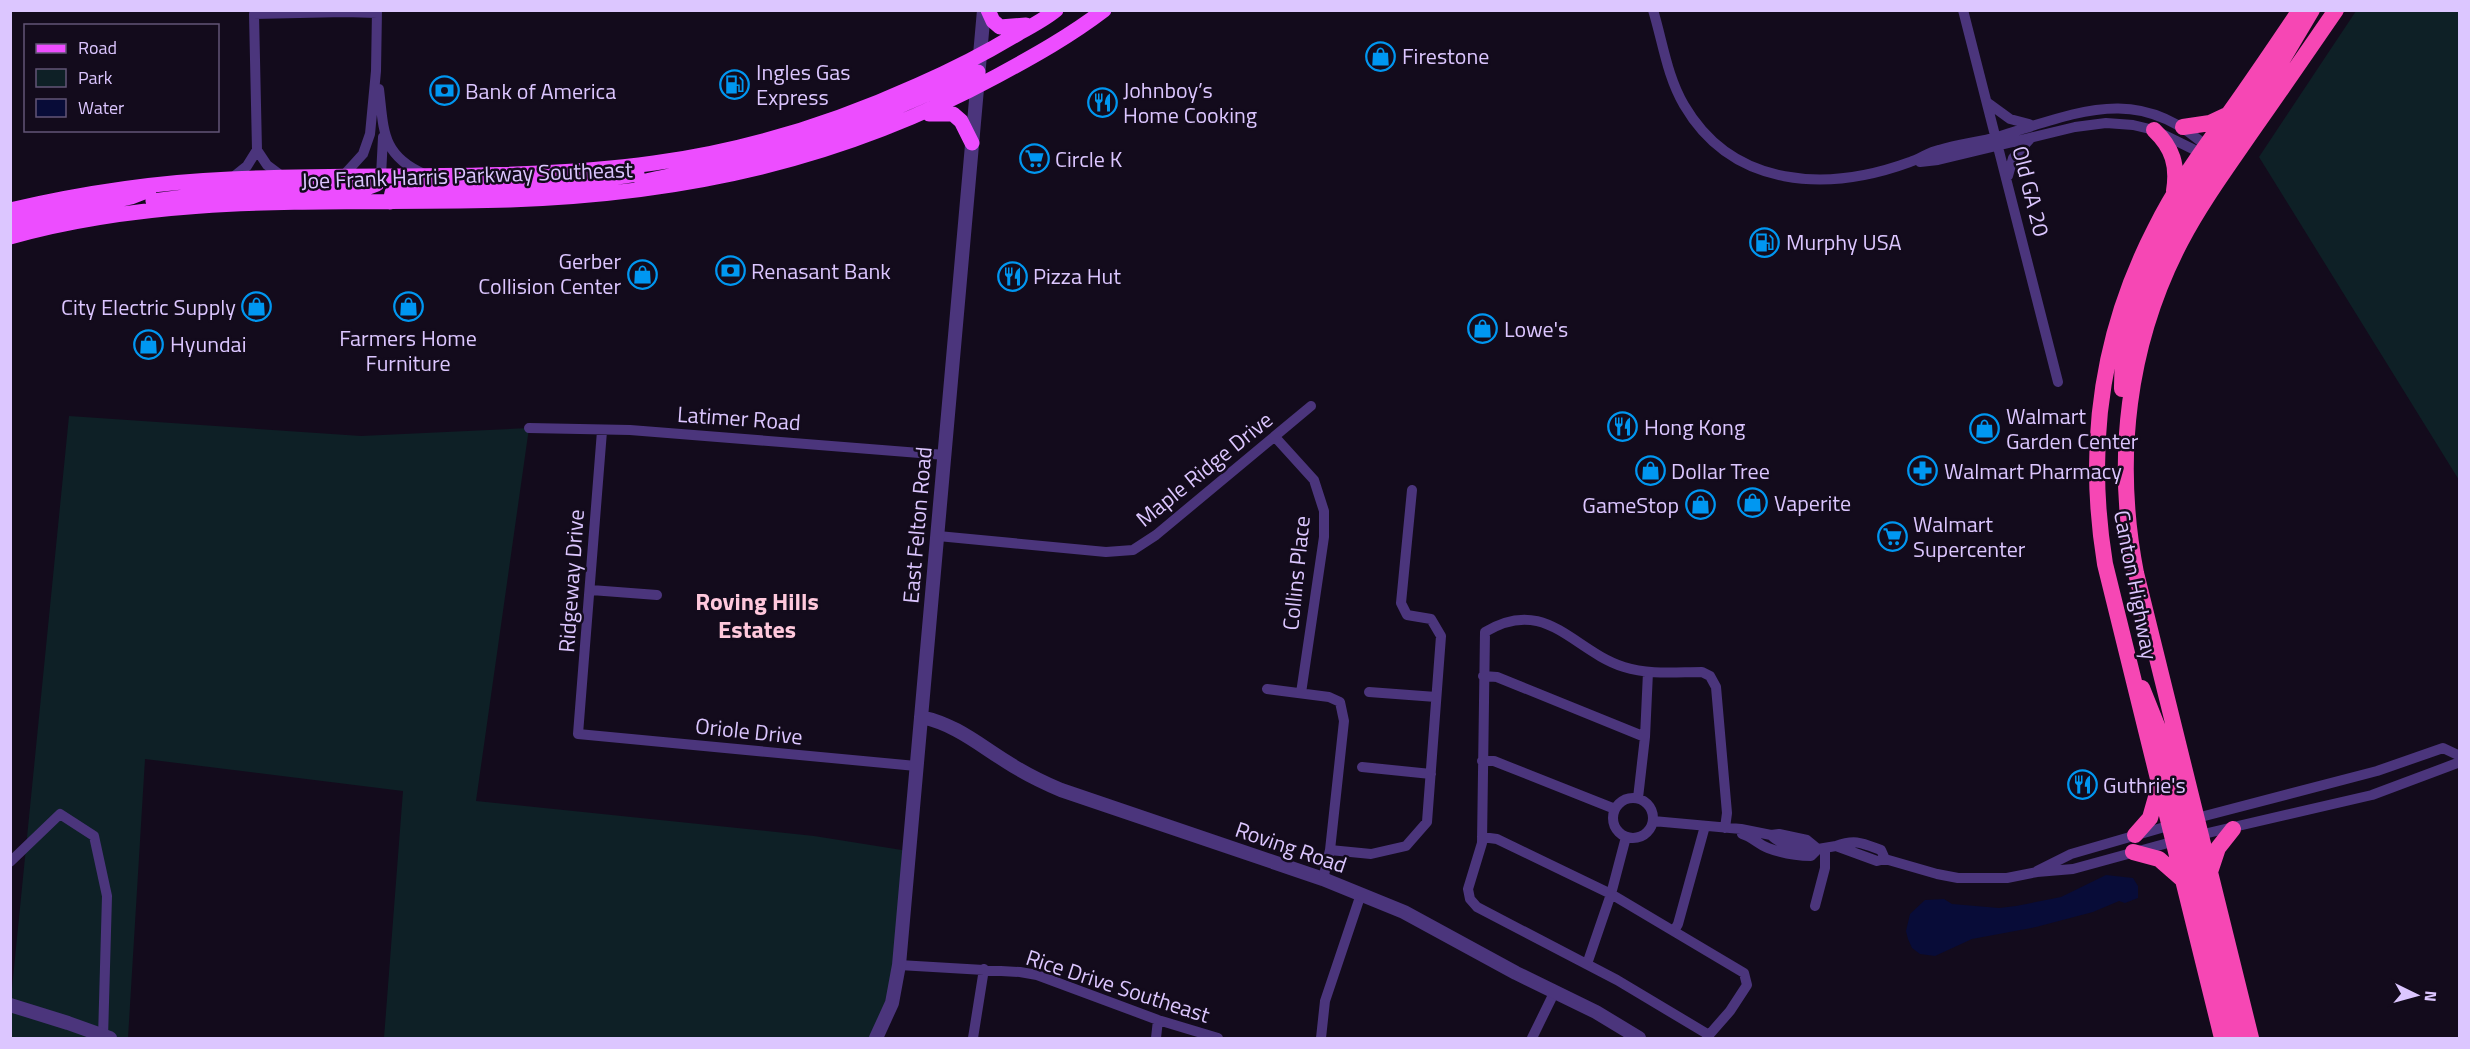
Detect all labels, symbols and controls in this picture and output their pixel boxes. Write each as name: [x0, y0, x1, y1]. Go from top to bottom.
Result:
legend: [24, 24, 219, 132]
text: Road: [78, 34, 117, 61]
place label: Firestone: [1402, 39, 1489, 73]
shop icon: Firestone: [1365, 40, 1397, 72]
place label: Ingles Gas Express: [756, 55, 851, 114]
text: Park: [78, 64, 113, 91]
fuel station icon: Ingles Gas Express: [719, 69, 751, 101]
place label: Johnboy’s Home Cooking: [1123, 73, 1257, 132]
place label: Bank of America: [465, 74, 616, 108]
bank icon: Bank of America: [428, 75, 460, 107]
restaurant icon: Johnboy’s Home Cooking: [1086, 87, 1118, 119]
text: Water: [78, 94, 124, 121]
place label: Circle K: [1055, 142, 1123, 176]
street label: Old GA 20: [2003, 142, 2059, 240]
supermarket icon: Circle K: [1018, 143, 1050, 175]
street label: Joe Frank Harris Parkway Southeast: [301, 152, 634, 198]
place label: Murphy USA: [1786, 225, 1902, 259]
fuel station icon: Murphy USA: [1749, 226, 1781, 258]
place label: Gerber Collision Center: [478, 244, 621, 303]
place label: Renasant Bank: [751, 254, 891, 288]
bank icon: Renasant Bank: [714, 255, 746, 287]
shop icon: Gerber Collision Center: [626, 258, 658, 290]
place label: Pizza Hut: [1033, 259, 1121, 293]
restaurant icon: Pizza Hut: [996, 260, 1028, 292]
place label: City Electric Supply: [61, 290, 236, 324]
shop icon: Farmers Home Furniture: [392, 290, 424, 322]
shop icon: City Electric Supply: [241, 291, 273, 323]
place label: Lowe's: [1504, 312, 1568, 346]
shop icon: Lowe's: [1467, 313, 1499, 345]
place label: Farmers Home Furniture: [339, 321, 477, 380]
place label: Hyundai: [170, 327, 246, 361]
shop icon: Hyundai: [133, 328, 165, 360]
street label: Latimer Road: [676, 397, 802, 439]
place label: Walmart Garden Center: [2006, 399, 2139, 458]
street label: Maple Ridge Drive: [1128, 403, 1280, 535]
place label: Hong Kong: [1644, 410, 1745, 444]
restaurant icon: Hong Kong: [1607, 411, 1639, 443]
shop icon: Walmart Garden Center: [1969, 413, 2001, 445]
street label: East Felton Road: [893, 445, 941, 605]
place label: Dollar Tree: [1671, 454, 1770, 488]
place label: Walmart Pharmacy: [1944, 454, 2122, 488]
shop icon: Dollar Tree: [1634, 455, 1666, 487]
pharmacy icon: Walmart Pharmacy: [1907, 455, 1939, 487]
place label: Vaperite: [1774, 486, 1851, 520]
shop icon: Vaperite: [1737, 487, 1769, 519]
place label: GameStop: [1582, 488, 1679, 522]
shop icon: GameStop: [1684, 489, 1716, 521]
place label: Walmart Supercenter: [1913, 507, 2026, 566]
street label: Canton Highway: [2105, 507, 2167, 663]
street label: Ridgeway Drive: [549, 508, 593, 654]
street label: Collins Place: [1273, 514, 1319, 632]
supermarket icon: Walmart Supercenter: [1876, 521, 1908, 553]
district label: Roving Hills Estates: [695, 583, 819, 647]
street label: Oriole Drive: [694, 708, 804, 754]
place label: Guthrie's: [2103, 768, 2186, 802]
restaurant icon: Guthrie's: [2066, 769, 2098, 801]
street label: Roving Road: [1231, 812, 1351, 882]
street label: Rice Drive Southeast: [1022, 940, 1215, 1032]
north arrow: [2386, 965, 2446, 1025]
text: N: [2419, 990, 2443, 1003]

